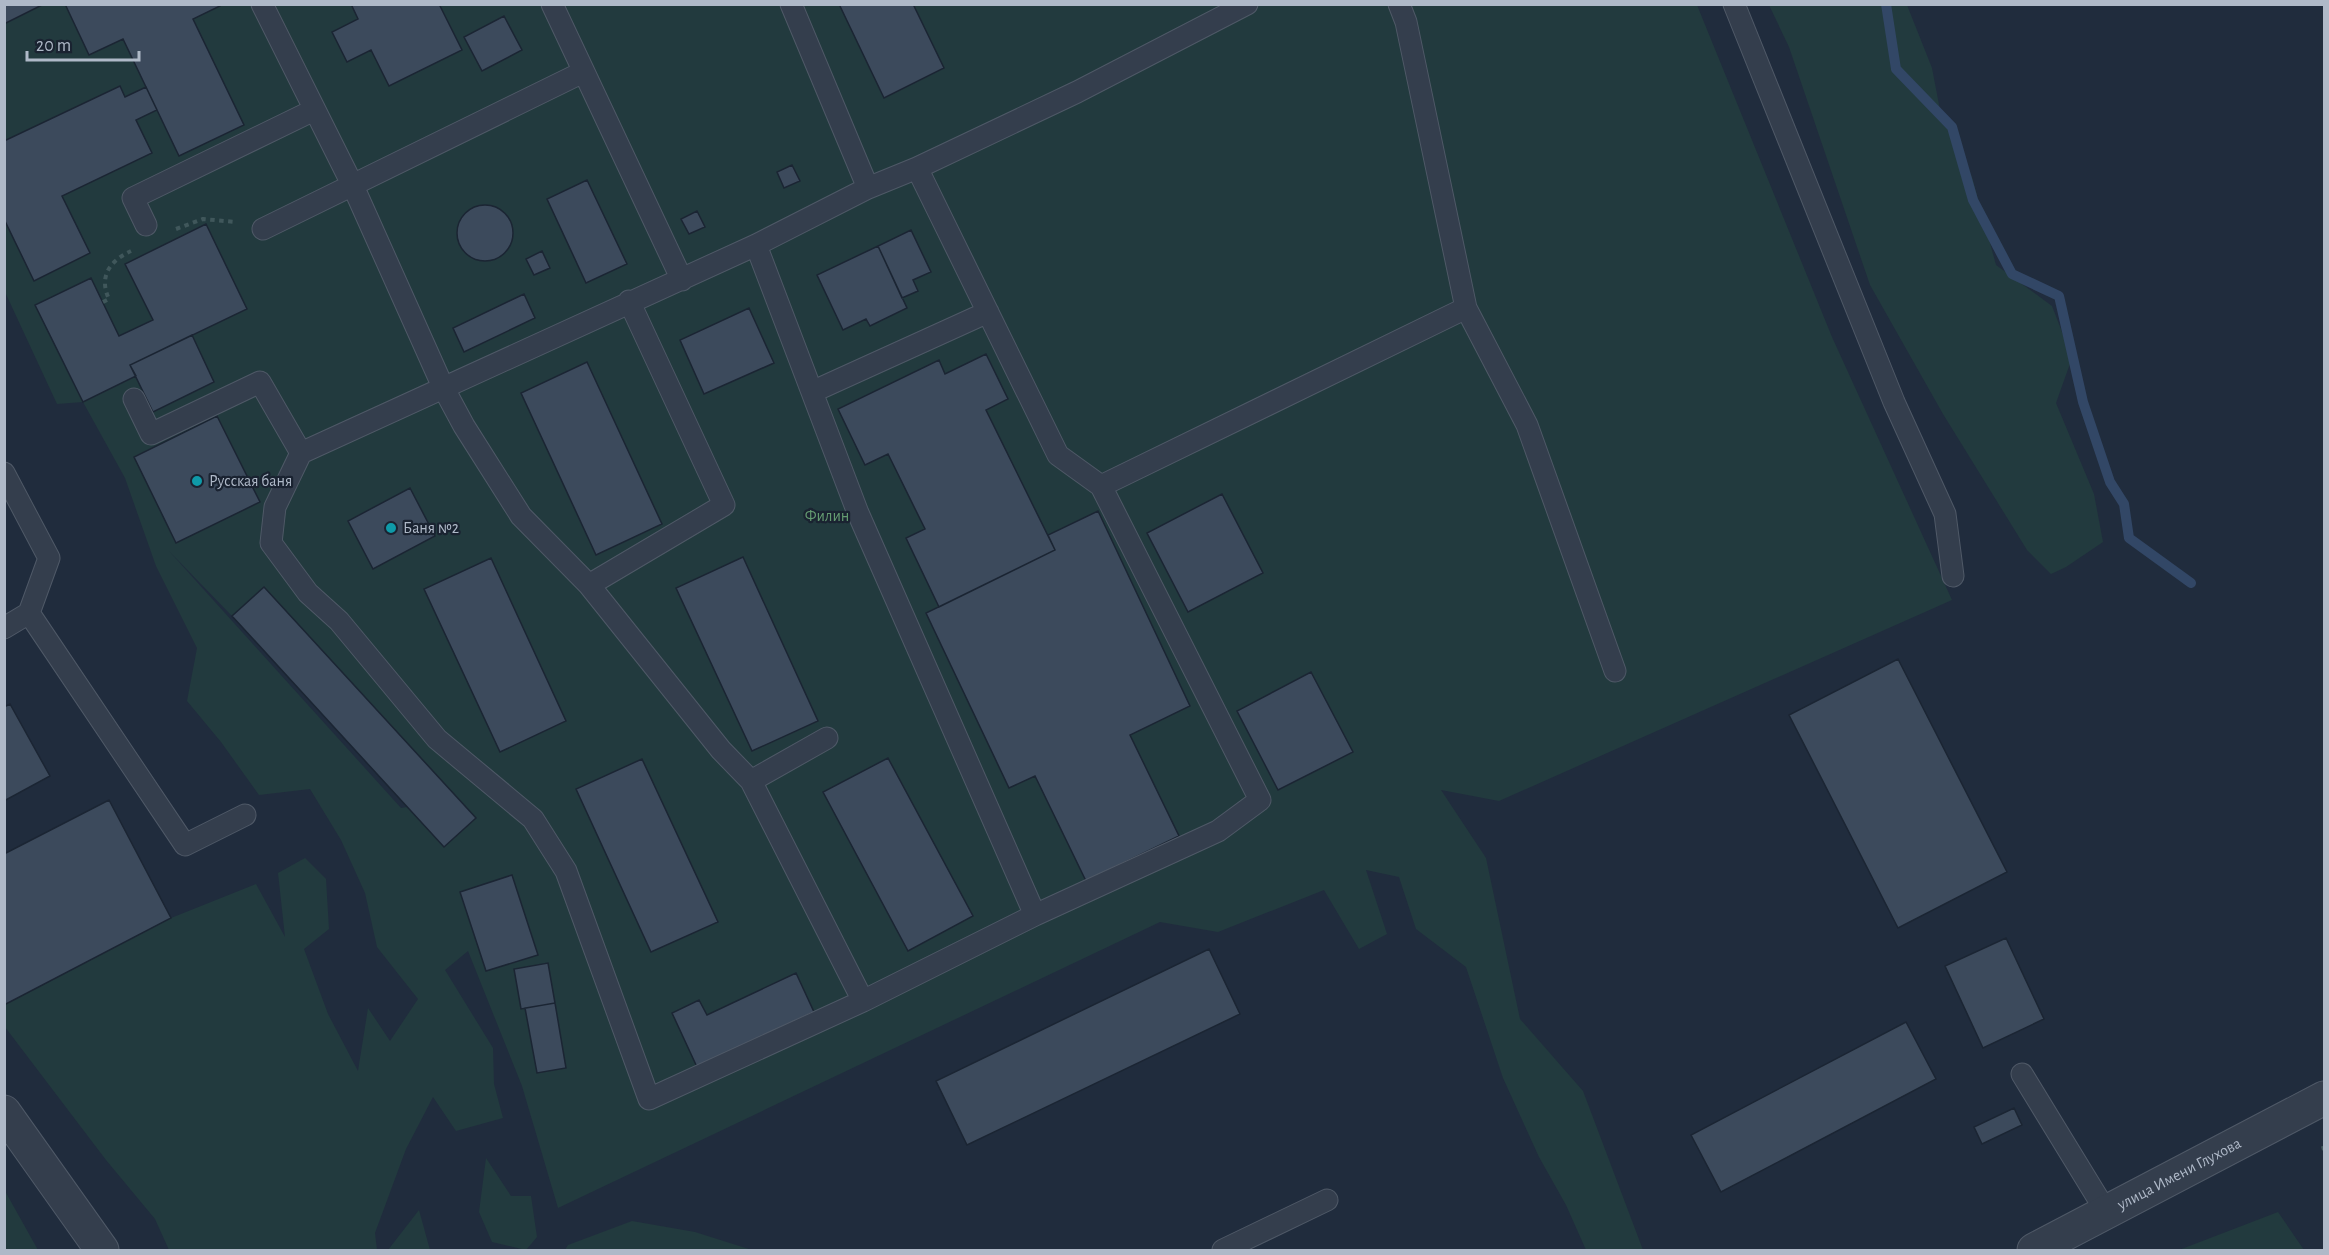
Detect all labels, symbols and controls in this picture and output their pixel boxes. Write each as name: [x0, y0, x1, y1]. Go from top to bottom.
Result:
scale bar: [27, 24, 140, 62]
text: 20 m: [36, 37, 71, 55]
place label: Русская баня: [209, 473, 292, 490]
marker: Русская баня: [190, 474, 204, 488]
park label: Филин: [805, 508, 849, 524]
place label: Баня №2: [403, 520, 459, 536]
marker: Баня №2: [384, 521, 398, 535]
street label: улица Имени Глухова: [2114, 1135, 2244, 1214]

